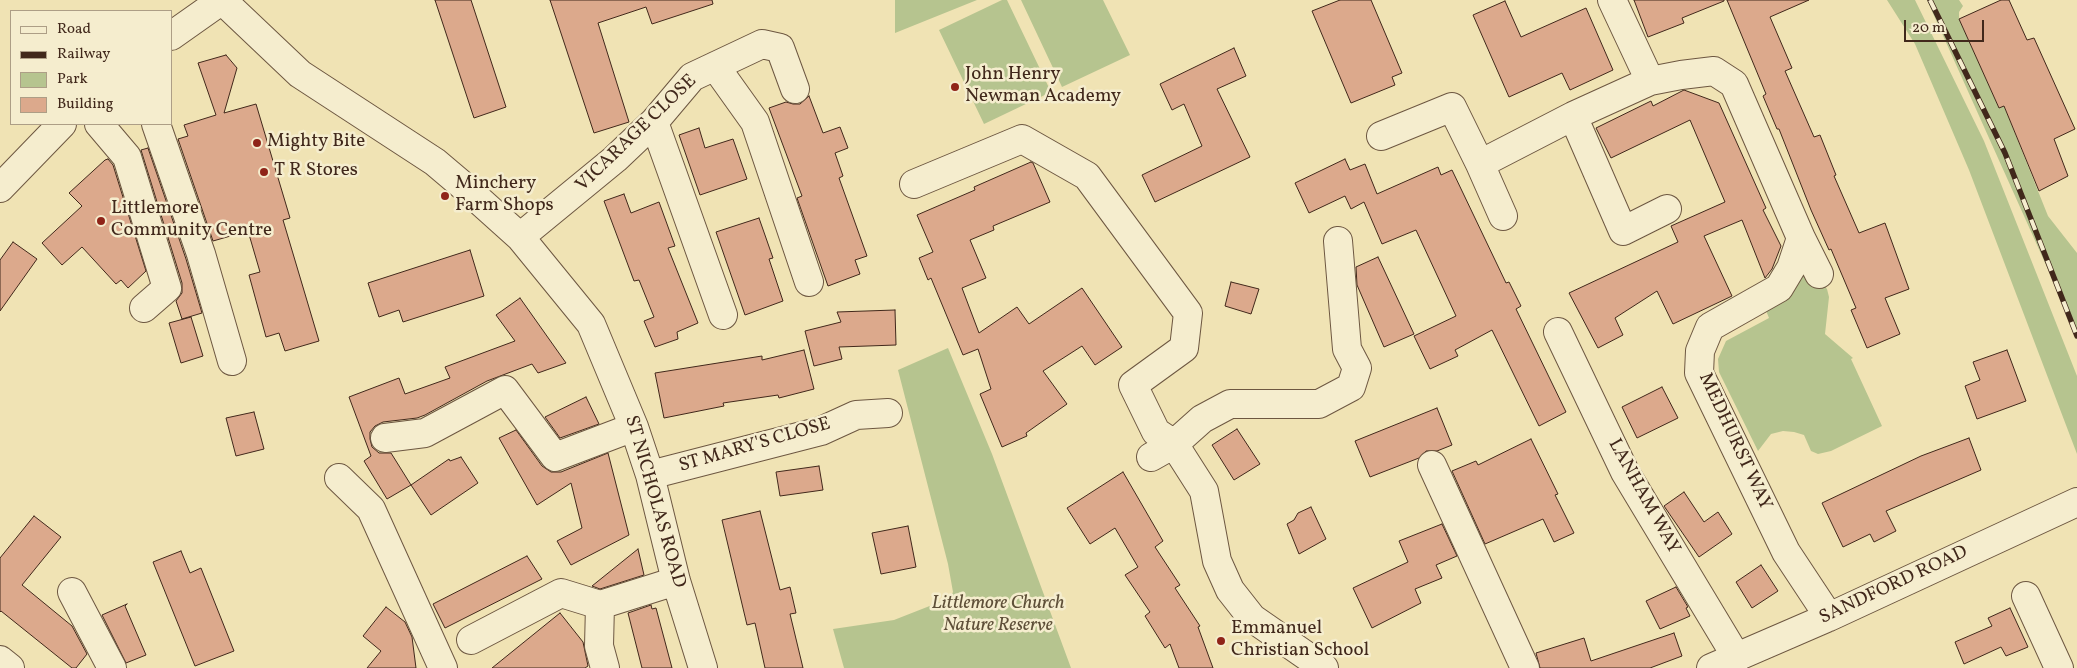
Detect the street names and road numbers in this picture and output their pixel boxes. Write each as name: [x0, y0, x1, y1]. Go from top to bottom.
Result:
street label: VICARAGE CLOSE: [572, 71, 702, 197]
street label: MEDHURST WAY: [1692, 370, 1776, 514]
street label: ST NICHOLAS ROAD: [618, 413, 690, 591]
street label: ST MARY'S CLOSE: [677, 413, 833, 479]
street label: LANHAM WAY: [1602, 435, 1684, 559]
street label: SANDFORD ROAD: [1816, 542, 1972, 630]

